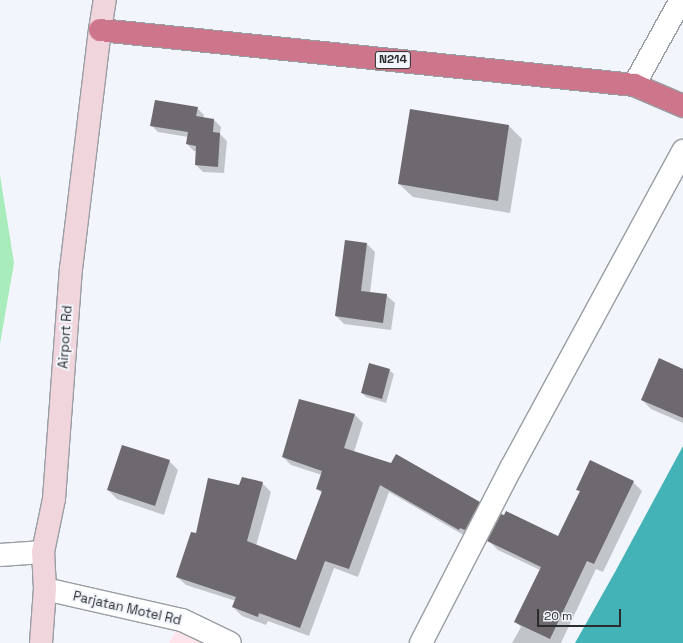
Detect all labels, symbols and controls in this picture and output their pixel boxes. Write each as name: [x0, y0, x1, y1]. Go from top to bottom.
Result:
road number: N214: [374, 50, 412, 70]
street label: Airport Rd: [56, 305, 76, 369]
street label: Parjatan Motel Rd: [71, 589, 183, 629]
scale bar: [539, 601, 623, 627]
text: 20 m: [544, 608, 572, 624]

